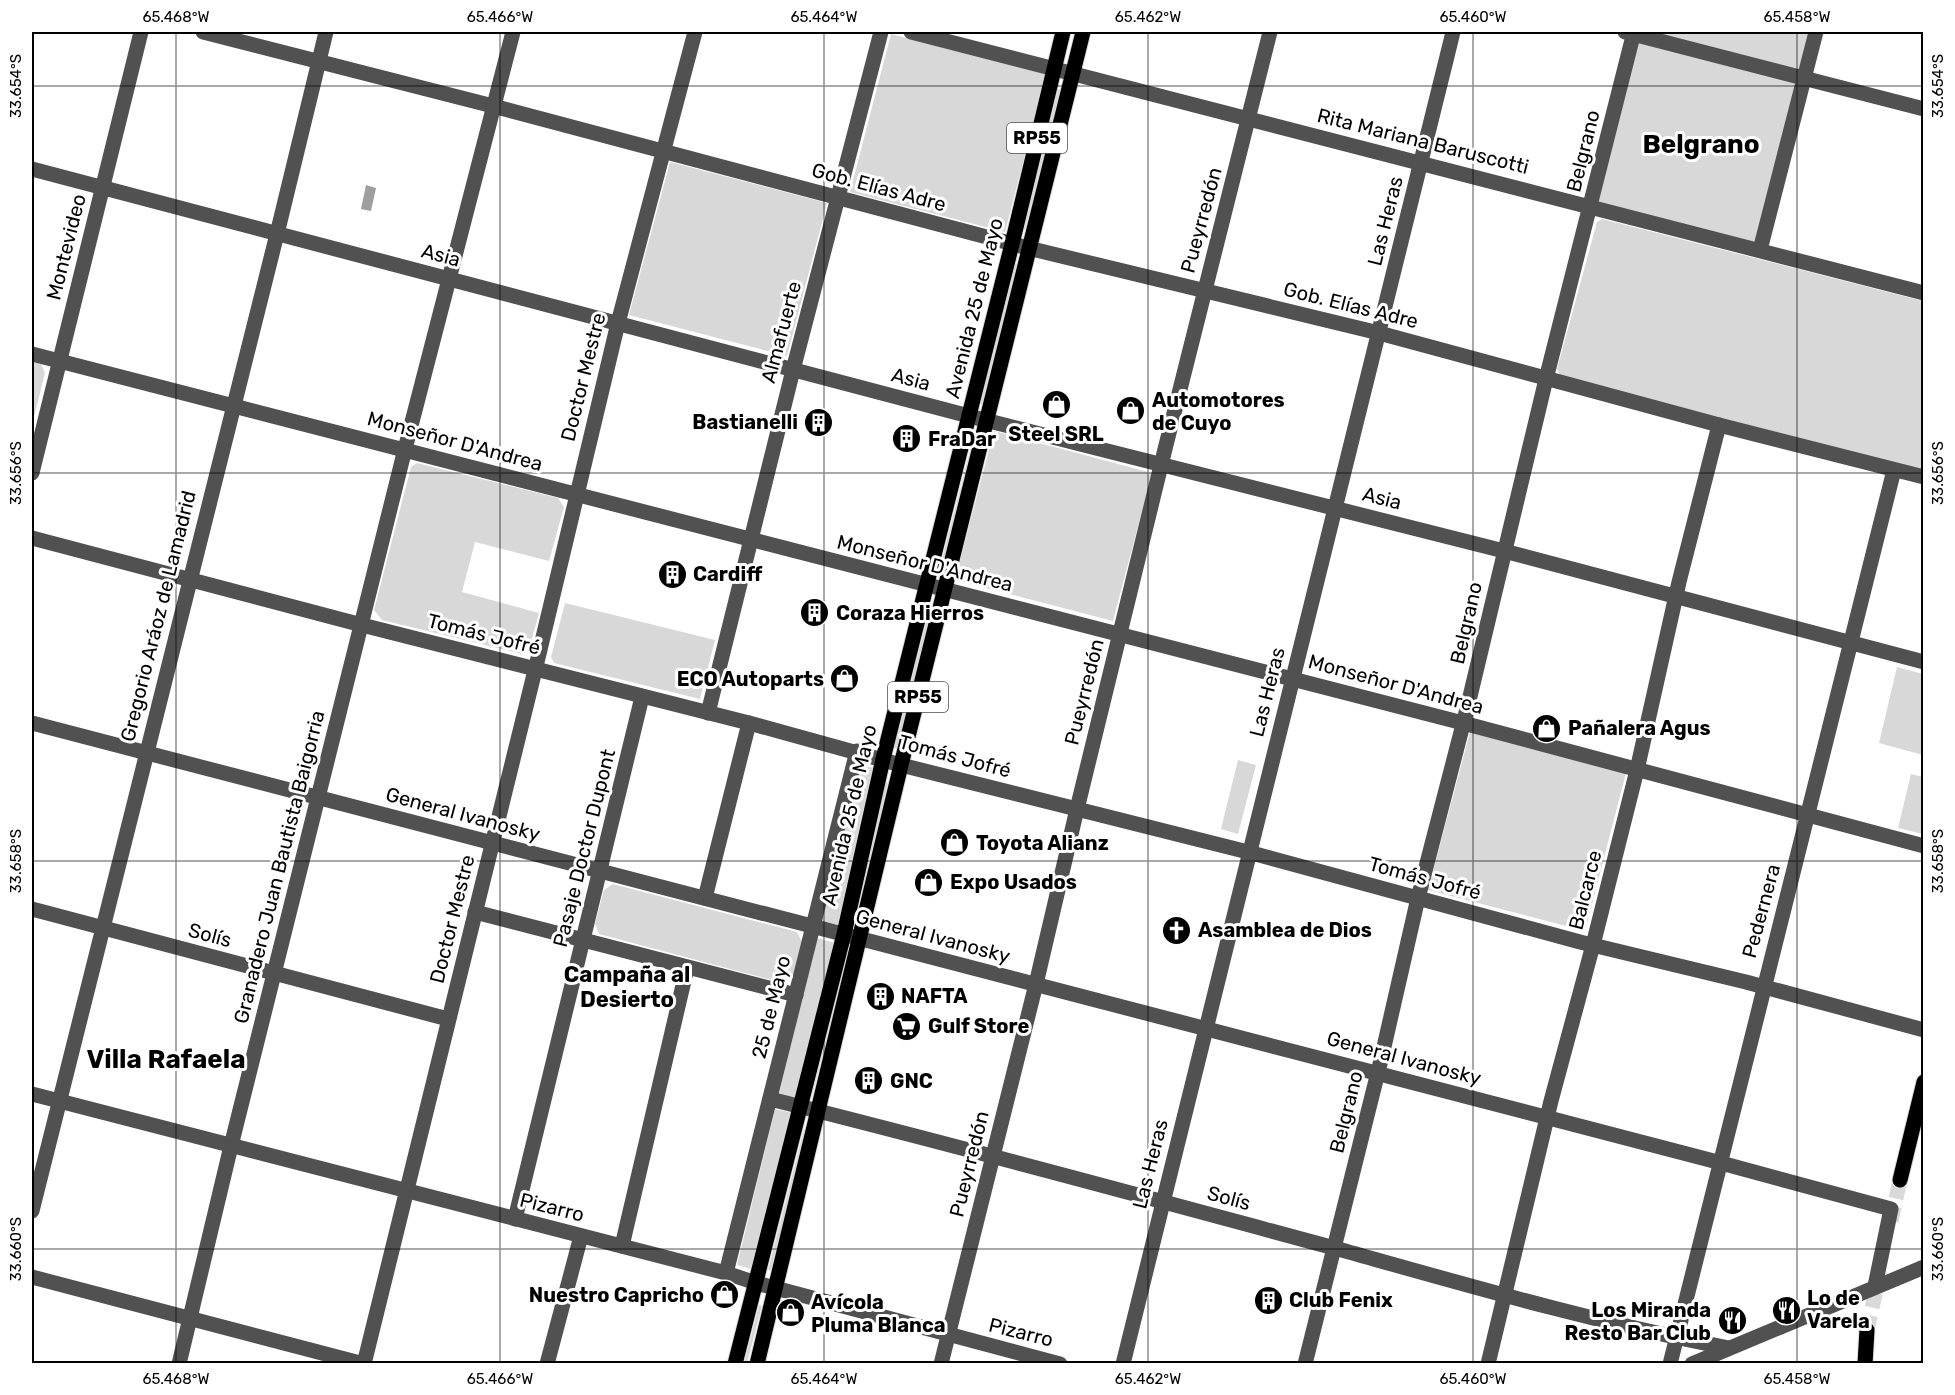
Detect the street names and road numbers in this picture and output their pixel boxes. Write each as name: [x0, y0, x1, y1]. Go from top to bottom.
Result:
street label: Rita Mariana Baruscotti: [1315, 103, 1531, 179]
street label: Belgrano: [1561, 108, 1605, 194]
road number: RP55: [1007, 123, 1067, 153]
street label: Gob. Elías Adre: [809, 158, 949, 216]
street label: Pueyrredón: [1175, 165, 1227, 275]
street label: Las Heras: [1362, 174, 1408, 268]
street label: Montevideo: [41, 191, 91, 303]
street label: Avenida 25 de Mayo: [940, 215, 1008, 401]
street label: Asia: [419, 238, 463, 272]
street label: Gob. Elías Adre: [1281, 277, 1421, 333]
street label: Almafuerte: [756, 278, 806, 386]
street label: Doctor Mestre: [555, 310, 611, 444]
street label: Asia: [889, 362, 933, 396]
street label: Monseñor D'Andrea: [365, 406, 545, 476]
street label: Asia: [1360, 482, 1404, 514]
street label: Gregorio Aráoz de Lamadrid: [115, 488, 201, 744]
street label: Monseñor D'Andrea: [835, 530, 1015, 596]
street label: Belgrano: [1445, 580, 1487, 666]
street label: Tomás Jofré: [425, 608, 543, 660]
street label: Pueyrredón: [1059, 636, 1109, 748]
street label: Las Heras: [1244, 645, 1290, 739]
street label: Monseñor D'Andrea: [1306, 649, 1486, 719]
road number: RP55: [888, 682, 948, 712]
street label: Granadero Juan Bautista Baigorria: [228, 708, 330, 1026]
street label: Avenida 25 de Mayo: [817, 722, 881, 908]
street label: Tomás Jofré: [896, 729, 1014, 783]
street label: Pasaje Doctor Dupont: [548, 746, 620, 949]
street label: General Ivanosky: [383, 782, 543, 846]
street label: Balcarce: [1564, 848, 1606, 932]
street label: Tomás Jofré: [1366, 851, 1484, 905]
street label: Doctor Mestre: [424, 852, 480, 986]
street label: Pedernera: [1737, 861, 1785, 961]
street label: General Ivanosky: [853, 904, 1013, 968]
street label: Solís: [186, 918, 234, 952]
street label: 25 de Mayo: [747, 953, 795, 1061]
street label: General Ivanosky: [1324, 1026, 1484, 1090]
street label: Belgrano: [1324, 1069, 1368, 1155]
street label: Pueyrredón: [944, 1108, 994, 1220]
street label: Las Heras: [1127, 1117, 1173, 1211]
street label: Solís: [1205, 1181, 1253, 1215]
street label: Pizarro: [517, 1187, 587, 1227]
street label: Pizarro: [986, 1312, 1056, 1352]

